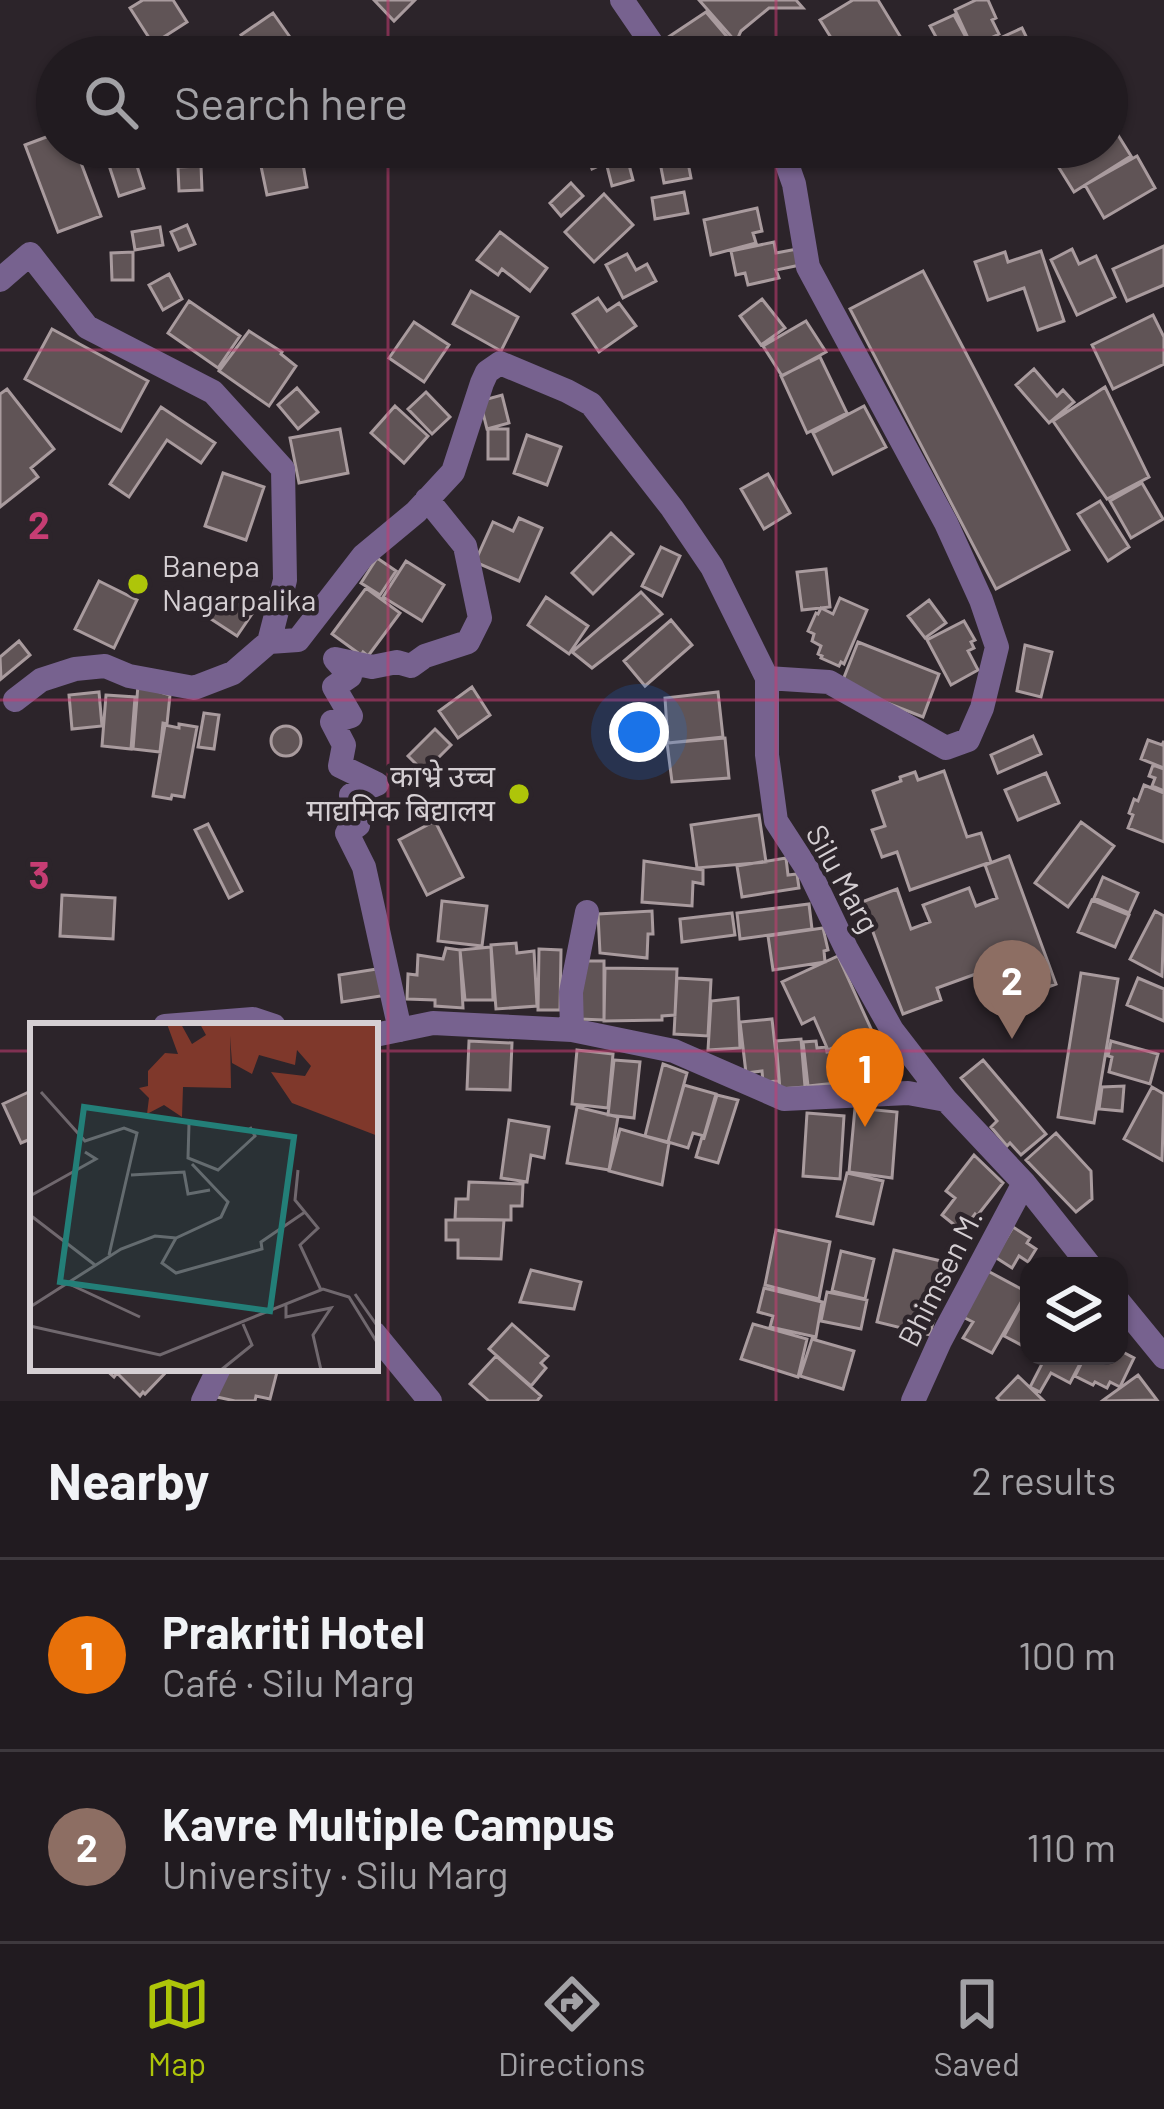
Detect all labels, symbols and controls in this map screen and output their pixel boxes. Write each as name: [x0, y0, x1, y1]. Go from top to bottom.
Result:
search box: [36, 36, 1128, 168]
icon: search: [78, 69, 144, 135]
text: Search here: [174, 75, 408, 129]
text: 2: [28, 500, 50, 547]
place label: Banepa Nagarpalika: [162, 547, 316, 617]
marker: Banepa Nagarpalika: [125, 571, 151, 597]
your location: [609, 702, 669, 762]
place label: काभ्रे उच्च माद्यमिक बिद्यालय: [306, 757, 496, 827]
marker: काभ्रे उच्च माद्यमिक बिद्यालय: [506, 781, 532, 807]
street label: Silu Marg: [800, 818, 888, 938]
text: 3: [28, 850, 50, 897]
pin: 2: [973, 940, 1051, 1039]
inset map: [30, 1023, 378, 1371]
pin: 1: [826, 1028, 904, 1127]
street label: Bhimsen M.: [889, 1202, 989, 1352]
map controls: [1020, 1257, 1128, 1365]
button: layers: [1020, 1257, 1128, 1365]
text: Nearby: [48, 1449, 209, 1510]
text: 2 results: [971, 1456, 1116, 1503]
text: Prakriti Hotel: [162, 1604, 425, 1658]
text: 1: [80, 1631, 94, 1678]
text: 100 m: [1018, 1631, 1116, 1678]
text: Café · Silu Marg: [162, 1658, 415, 1705]
text: Kavre Multiple Campus: [162, 1796, 615, 1850]
text: 2: [76, 1823, 98, 1870]
text: 110 m: [1026, 1823, 1116, 1870]
text: University · Silu Marg: [162, 1850, 508, 1897]
tab: Map: [144, 1971, 210, 2083]
tab: Directions: [498, 1971, 645, 2083]
tab: Saved: [933, 1971, 1020, 2083]

